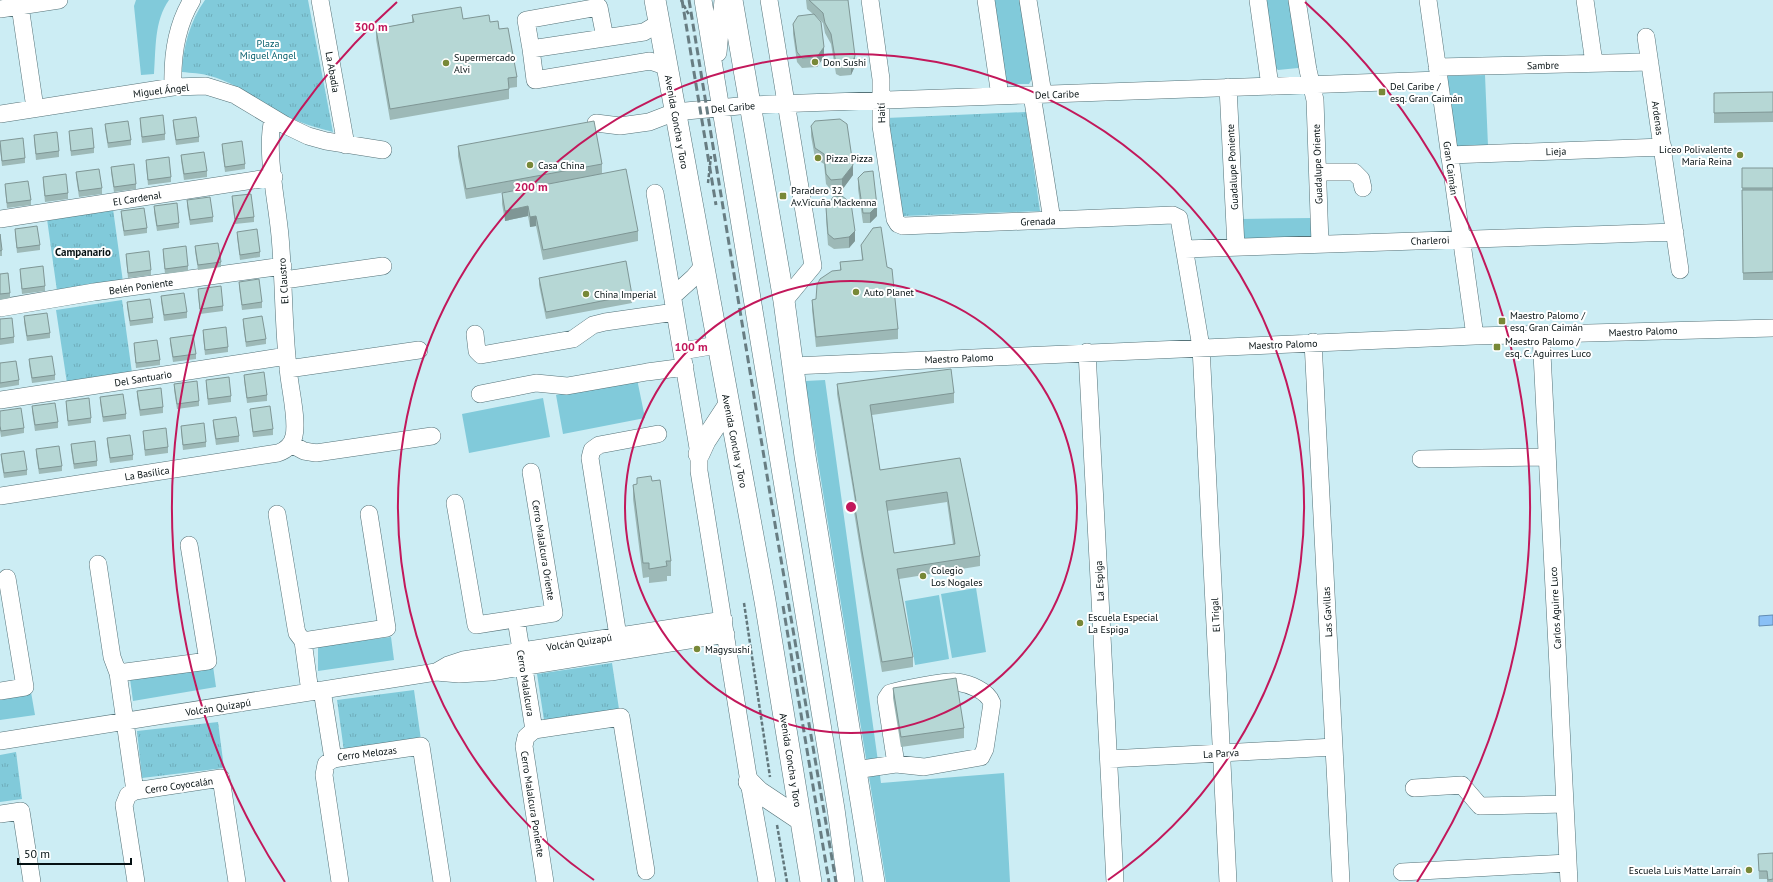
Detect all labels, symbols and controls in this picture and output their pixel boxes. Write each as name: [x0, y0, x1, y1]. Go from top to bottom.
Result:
text: 300 m: [354, 19, 388, 34]
park label: Plaza Miguel Angel: [240, 37, 296, 62]
street label: La Abadia: [323, 51, 343, 94]
place label: Supermercado Alvi: [454, 51, 515, 76]
place label: Don Sushi: [823, 56, 866, 69]
marker: Don Sushi: [810, 57, 820, 67]
marker: Supermercado Alvi: [441, 58, 451, 68]
street label: Sambre: [1527, 59, 1559, 72]
street label: Avenida Concha y Toro: [662, 74, 691, 170]
place label: Del Caribe / esq. Gran Caimán: [1390, 80, 1463, 105]
street label: Miguel Ángel: [132, 81, 190, 100]
street label: Del Caribe: [1035, 87, 1079, 102]
marker: Del Caribe / esq. Gran Caimán: [1377, 87, 1387, 97]
street label: Del Caribe: [710, 99, 756, 116]
street label: Ardenas: [1649, 100, 1666, 136]
street label: Haití: [875, 102, 888, 123]
street label: Guadalupe Poniente: [1224, 124, 1241, 210]
street label: Guadalupe Oriente: [1310, 124, 1325, 204]
street label: Gran Caimán: [1440, 140, 1461, 196]
place label: Liceo Polivalente María Reina: [1659, 143, 1732, 168]
street label: Lieja: [1546, 145, 1567, 158]
marker: Liceo Polivalente María Reina: [1735, 150, 1745, 160]
place label: Pizza Pizza: [826, 152, 873, 165]
marker: Pizza Pizza: [813, 153, 823, 163]
place label: Casa China: [538, 159, 585, 172]
marker: Casa China: [525, 160, 535, 170]
text: 200 m: [514, 179, 548, 194]
place label: Paradero 32 Av.Vicuña Mackenna: [791, 184, 877, 209]
street label: El Cardenal: [112, 188, 162, 209]
marker: Paradero 32 Av.Vicuña Mackenna: [778, 191, 788, 201]
street label: Grenada: [1020, 214, 1056, 229]
street label: Charleroi: [1410, 233, 1450, 248]
district label: Campanario: [55, 245, 111, 259]
street label: El Claustro: [275, 257, 292, 305]
street label: Belén Poniente: [108, 276, 174, 297]
place label: Auto Planet: [864, 286, 915, 299]
marker: Auto Planet: [851, 287, 861, 297]
place label: China Imperial: [594, 288, 657, 301]
marker: China Imperial: [581, 289, 591, 299]
place label: Maestro Palomo / esq. Gran Caimán: [1510, 309, 1586, 334]
marker: Maestro Palomo / esq. Gran Caimán: [1497, 316, 1507, 326]
street label: Maestro Palomo: [1608, 324, 1678, 339]
place label: Maestro Palomo / esq. C. Aguirres Luco: [1505, 335, 1591, 360]
street label: Maestro Palomo: [1248, 337, 1318, 352]
text: 100 m: [674, 339, 708, 354]
marker: Maestro Palomo / esq. C. Aguirres Luco: [1492, 342, 1502, 352]
street label: Maestro Palomo: [924, 351, 994, 366]
street label: Del Santuario: [113, 368, 173, 389]
street label: Avenida Concha y Toro: [719, 393, 750, 489]
street label: La Basílica: [124, 464, 171, 483]
street label: Cerro Malalcura Oriente: [529, 499, 558, 601]
centre of rings: [844, 500, 858, 514]
street label: La Espiga: [1092, 560, 1107, 602]
place label: Colegio Los Nogales: [931, 564, 982, 589]
street label: Carlos Aguirre Luco: [1547, 566, 1564, 649]
marker: Colegio Los Nogales: [918, 571, 928, 581]
street label: Las Gavillas: [1320, 586, 1335, 637]
street label: El Trigal: [1208, 597, 1223, 633]
place label: Escuela Especial La Espiga: [1088, 611, 1158, 636]
marker: Escuela Especial La Espiga: [1075, 618, 1085, 628]
street label: Volcán Quizapú: [544, 631, 613, 654]
place label: Magysushi: [705, 643, 750, 656]
marker: Magysushi: [692, 644, 702, 654]
street label: Cerro Malalcura: [514, 649, 537, 717]
street label: Volcán Quizapú: [183, 696, 252, 719]
street label: Avenida Concha y Toro: [777, 712, 804, 808]
street label: Cerro Melozas: [336, 743, 398, 764]
street label: La Parva: [1203, 746, 1239, 761]
street label: Cerro Malalcura Poniente: [518, 750, 547, 858]
street label: Cerro Coyocalán: [144, 774, 214, 797]
scale bar: [18, 840, 131, 866]
text: 50 m: [24, 846, 50, 861]
place label: Escuela Luis Matte Larraín: [1629, 864, 1741, 877]
marker: Escuela Luis Matte Larraín: [1744, 865, 1754, 875]

